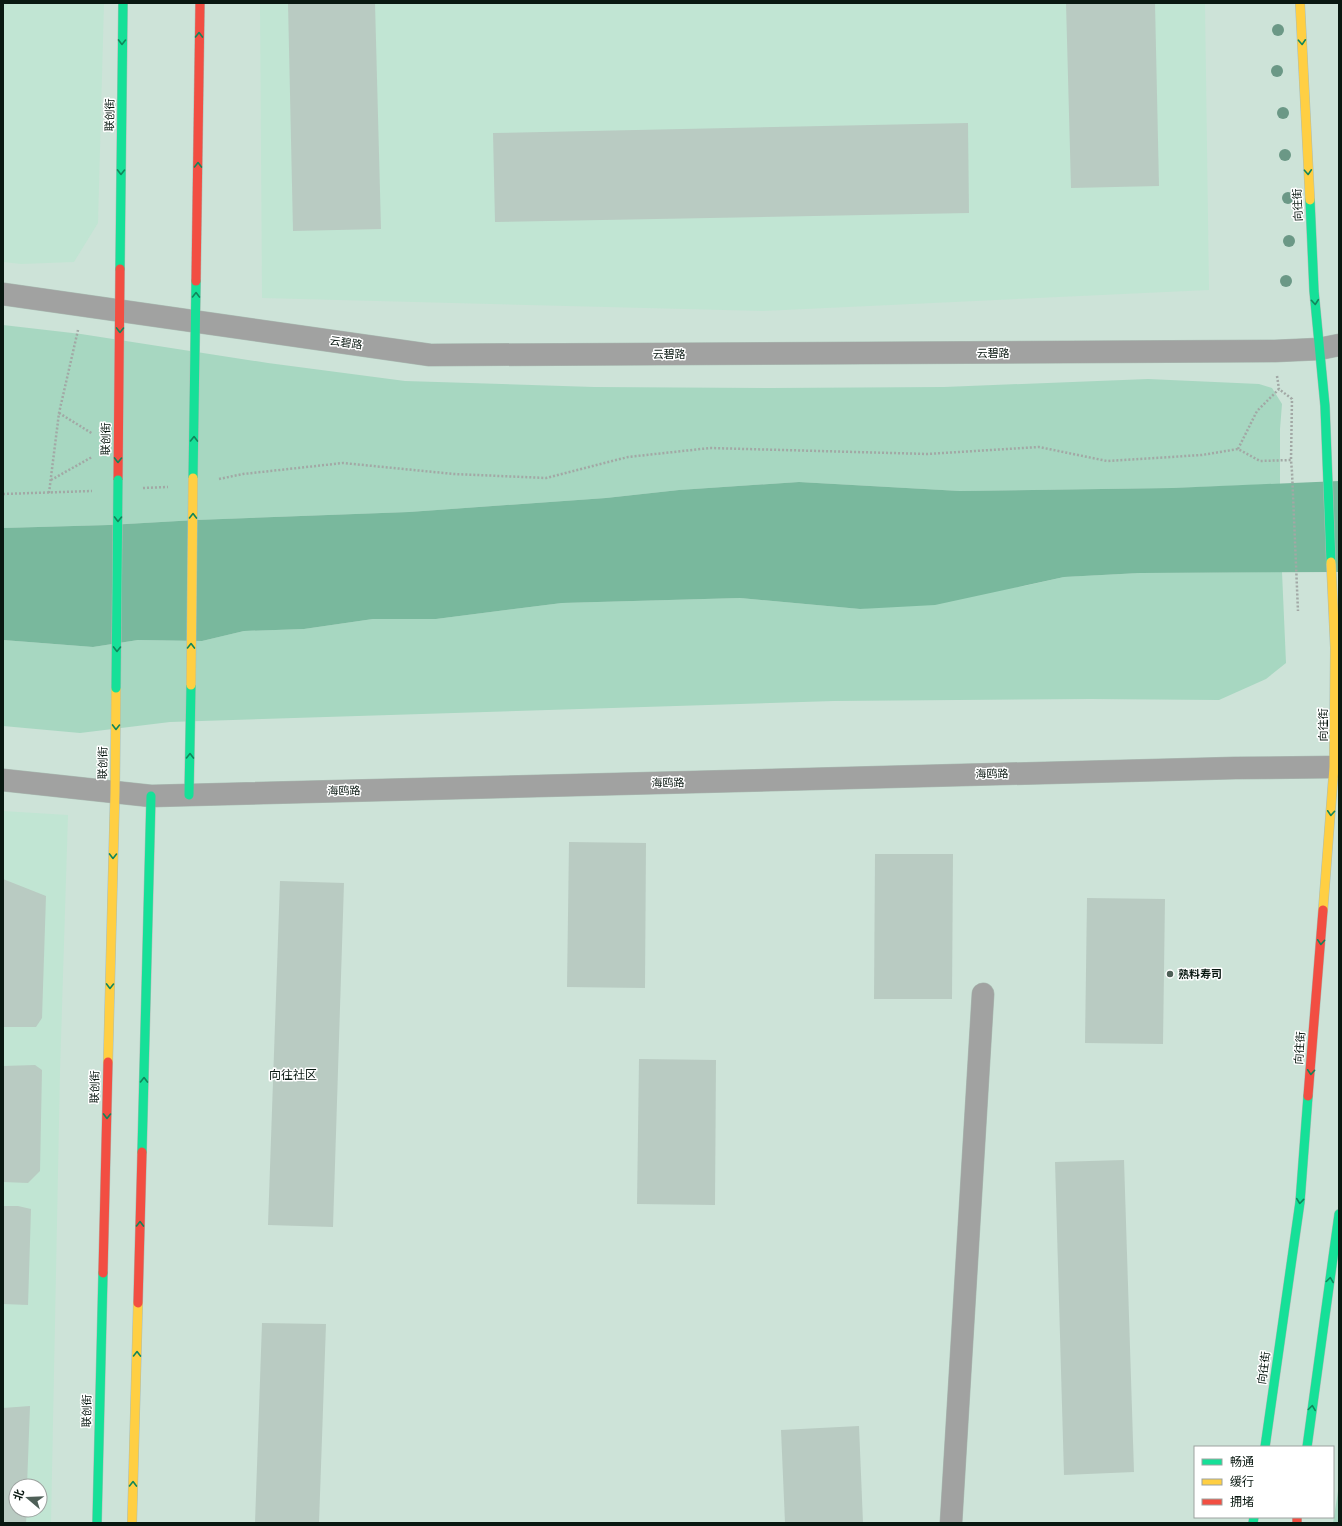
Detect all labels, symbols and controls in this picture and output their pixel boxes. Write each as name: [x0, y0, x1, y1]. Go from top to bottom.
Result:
one-way arrow: [195, 32, 204, 38]
one-way arrow: [118, 39, 127, 45]
one-way arrow: [1298, 39, 1307, 45]
street label: 联创街: [103, 98, 117, 132]
one-way arrow: [193, 162, 202, 168]
one-way arrow: [117, 169, 125, 175]
one-way arrow: [1304, 169, 1313, 175]
street label: 向往街: [1291, 188, 1305, 222]
one-way arrow: [192, 292, 200, 298]
one-way arrow: [1310, 299, 1319, 305]
one-way arrow: [116, 327, 124, 333]
street label: 云碧路: [329, 334, 363, 352]
street label: 云碧路: [977, 347, 1010, 360]
street label: 云碧路: [653, 348, 686, 361]
street label: 联创街: [99, 422, 113, 456]
one-way arrow: [190, 436, 198, 442]
one-way arrow: [114, 457, 122, 463]
one-way arrow: [189, 513, 197, 519]
one-way arrow: [114, 516, 122, 522]
one-way arrow: [187, 643, 195, 649]
one-way arrow: [112, 646, 121, 652]
street label: 向往街: [1317, 709, 1330, 742]
one-way arrow: [112, 724, 120, 730]
street label: 联创街: [96, 746, 110, 780]
one-way arrow: [186, 753, 194, 759]
street label: 海鸥路: [975, 767, 1009, 781]
street label: 海鸥路: [651, 776, 685, 790]
street label: 海鸥路: [327, 784, 361, 798]
one-way arrow: [1326, 810, 1335, 816]
one-way arrow: [109, 853, 117, 859]
one-way arrow: [1316, 939, 1325, 945]
place label: 熟料寿司: [1178, 968, 1222, 981]
marker: 熟料寿司: [1165, 969, 1175, 979]
one-way arrow: [106, 983, 114, 989]
street label: 向往街: [1292, 1031, 1308, 1065]
district label: 向往社区: [269, 1068, 317, 1082]
one-way arrow: [1306, 1069, 1315, 1075]
street label: 联创街: [88, 1070, 102, 1104]
one-way arrow: [140, 1077, 148, 1083]
one-way arrow: [103, 1113, 111, 1119]
one-way arrow: [1296, 1198, 1305, 1204]
one-way arrow: [136, 1221, 144, 1227]
one-way arrow: [1325, 1276, 1334, 1283]
one-way arrow: [133, 1351, 141, 1357]
street label: 向往街: [1255, 1351, 1273, 1385]
street label: 联创街: [80, 1394, 94, 1428]
one-way arrow: [1307, 1405, 1316, 1411]
legend: [1194, 1446, 1334, 1518]
text: 畅通: [1230, 1455, 1254, 1469]
text: 缓行: [1230, 1475, 1254, 1489]
north arrow: [8, 1478, 48, 1518]
one-way arrow: [129, 1481, 138, 1487]
text: 北: [11, 1488, 27, 1502]
text: 拥堵: [1230, 1495, 1254, 1509]

